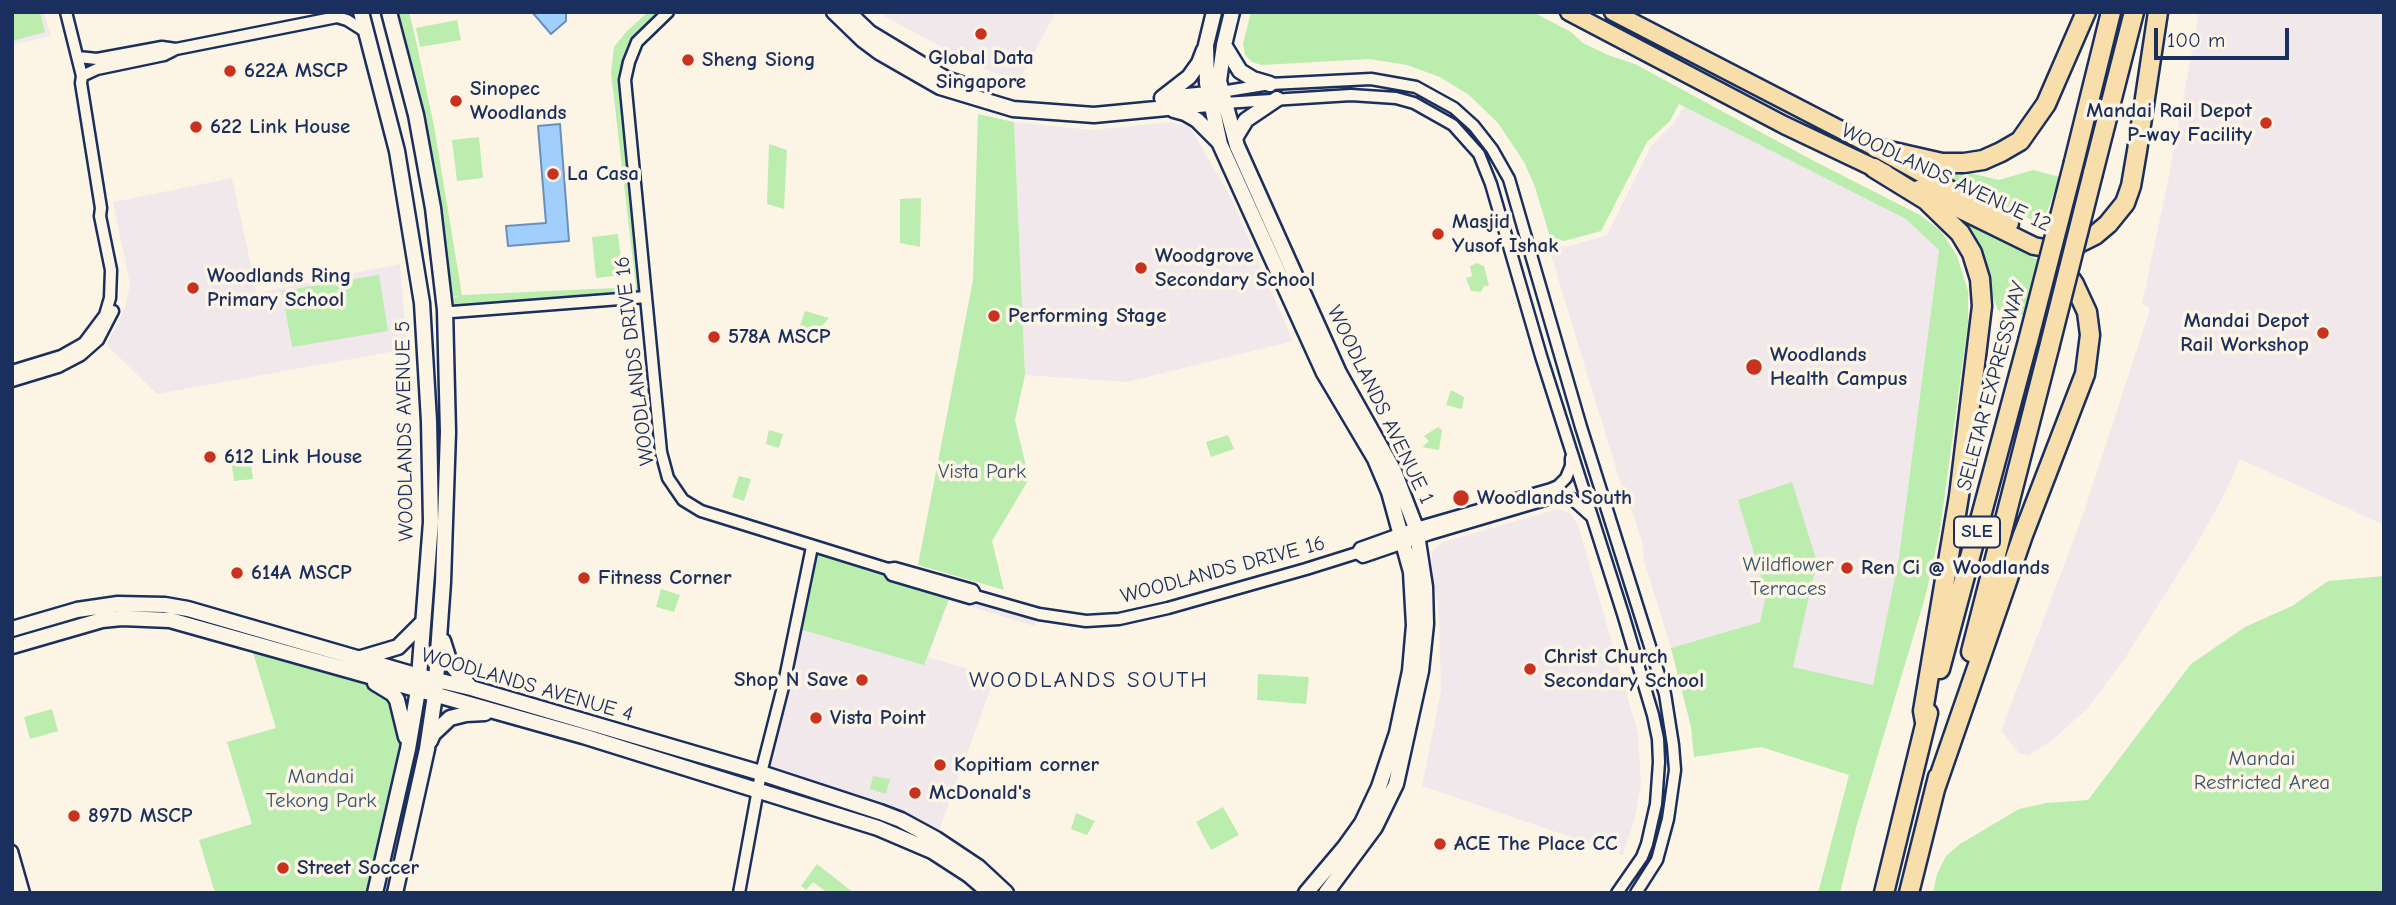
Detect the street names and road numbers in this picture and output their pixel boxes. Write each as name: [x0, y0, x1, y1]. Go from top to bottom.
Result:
street label: WOODLANDS AVENUE 12: [1837, 118, 2055, 238]
street label: WOODLANDS DRIVE 16: [610, 255, 660, 467]
street label: SELETAR EXPRESSWAY: [1952, 278, 2032, 494]
street label: WOODLANDS AVENUE 1: [1321, 302, 1439, 508]
street label: WOODLANDS AVENUE 5: [390, 321, 420, 541]
road number: SLE: [1954, 516, 2000, 548]
street label: WOODLANDS DRIVE 16: [1118, 531, 1328, 609]
street label: WOODLANDS AVENUE 4: [418, 643, 636, 727]

